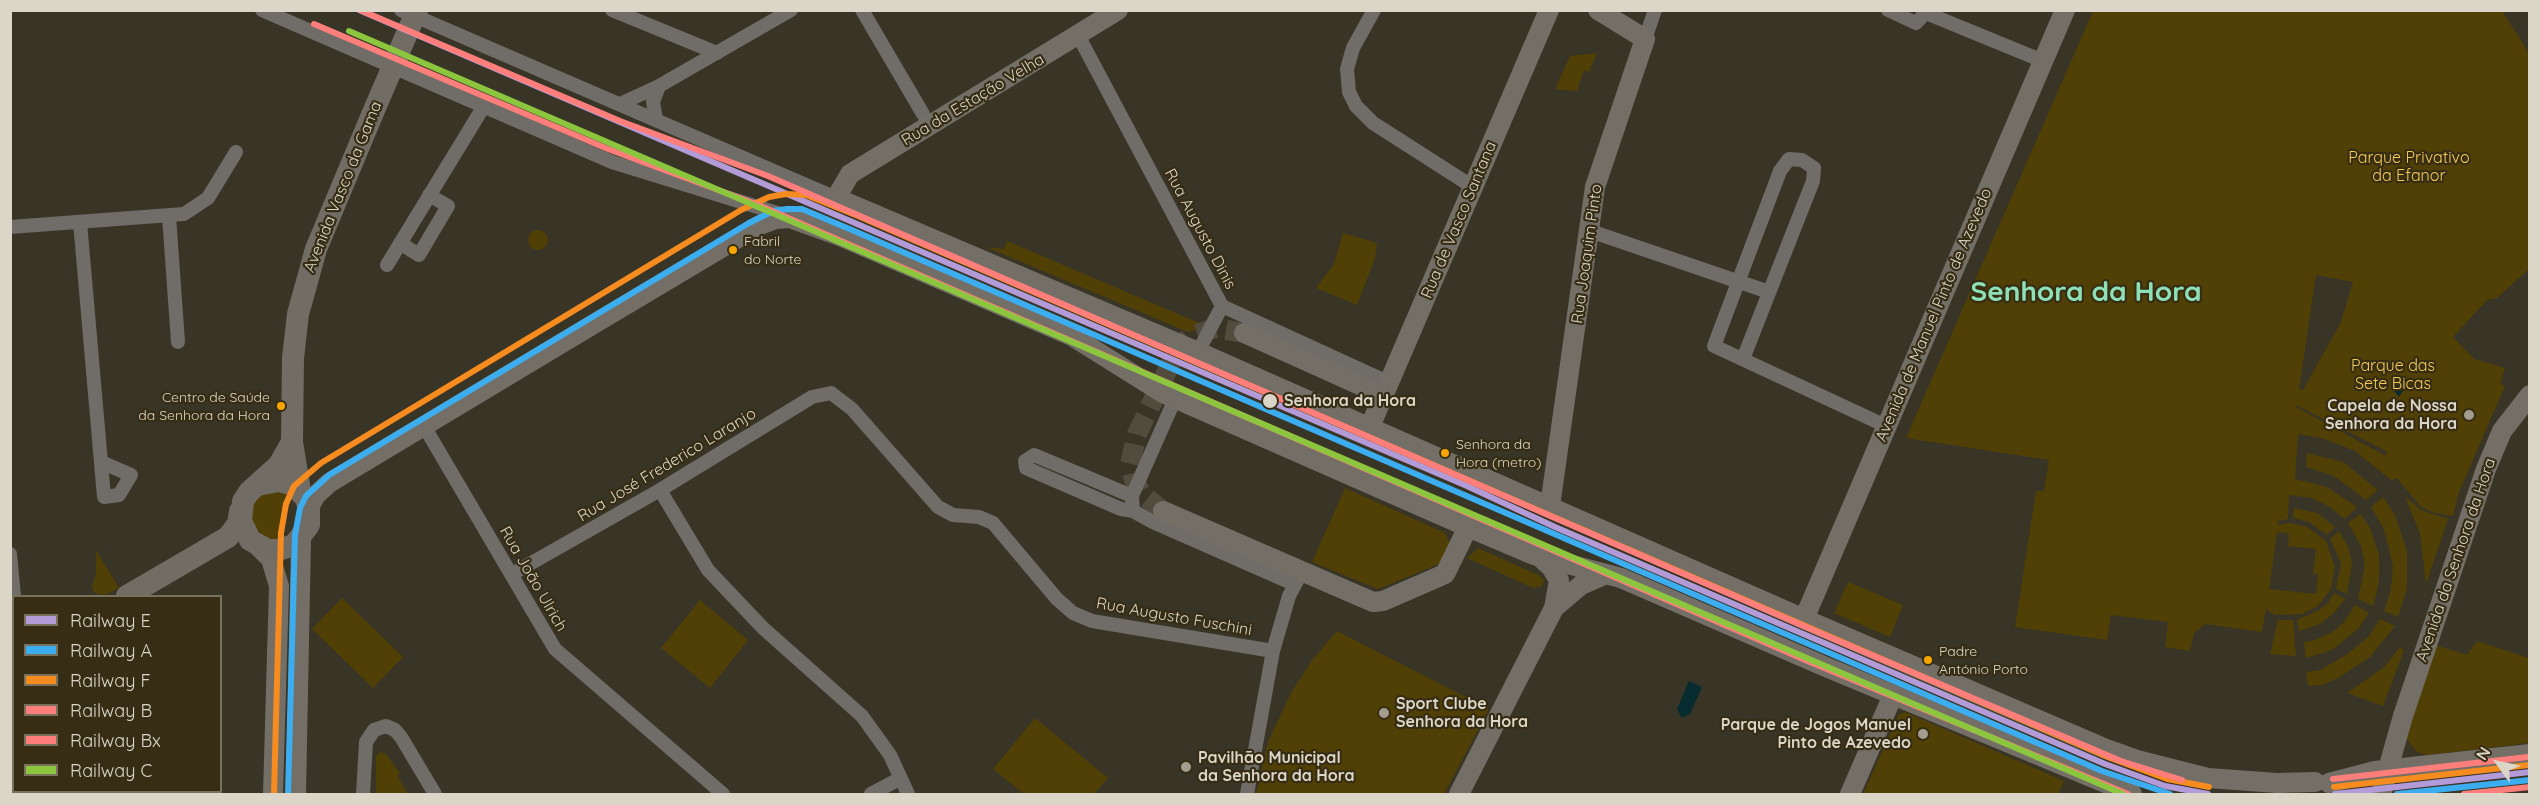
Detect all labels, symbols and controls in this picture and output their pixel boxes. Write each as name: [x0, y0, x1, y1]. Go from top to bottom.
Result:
street label: Rua da Estação Velha: [898, 50, 1048, 150]
street label: Avenida Vasco da Gama: [300, 99, 386, 275]
street label: Rua de Vasco Santana: [1417, 139, 1501, 301]
park label: Parque Privativo da Efanor: [2348, 148, 2470, 186]
street label: Rua Augusto Dinis: [1160, 165, 1240, 293]
street label: Rua Joaquim Pinto: [1568, 183, 1606, 325]
street label: Avenida de Manuel Pinto de Azevedo: [1872, 185, 1996, 445]
place label: Fabril do Norte: [744, 234, 801, 266]
marker: Fabril do Norte: [727, 244, 739, 256]
district label: Senhora da Hora: [1970, 276, 2202, 310]
park label: Parque das Sete Bicas: [2351, 356, 2435, 394]
place label: Centro de Saúde da Senhora da Hora: [138, 390, 270, 422]
place label: Senhora da Hora: [1284, 391, 1416, 411]
marker: Senhora da Hora: [1261, 392, 1279, 410]
place label: Capela de Nossa Senhora da Hora: [2325, 396, 2457, 434]
marker: Centro de Saúde da Senhora da Hora: [275, 400, 287, 412]
street label: Rua José Frederico Laranjo: [574, 404, 760, 526]
marker: Capela de Nossa Senhora da Hora: [2462, 408, 2476, 422]
place label: Senhora da Hora (metro): [1456, 437, 1541, 470]
marker: Senhora da Hora (metro): [1439, 447, 1451, 459]
street label: Avenida da Senhora da Hora: [2412, 456, 2500, 664]
street label: Rua João Ulrich: [495, 523, 571, 635]
street label: Rua Augusto Fuschini: [1095, 594, 1253, 640]
legend: [12, 595, 222, 793]
text: Railway E: [70, 609, 151, 632]
text: Railway A: [70, 639, 152, 662]
place label: Padre António Porto: [1939, 644, 2028, 676]
marker: Padre António Porto: [1922, 654, 1934, 666]
text: Railway F: [70, 669, 151, 692]
place label: Sport Clube Senhora da Hora: [1396, 694, 1528, 732]
text: Railway B: [70, 699, 152, 722]
marker: Sport Clube Senhora da Hora: [1377, 706, 1391, 720]
place label: Parque de Jogos Manuel Pinto de Azevedo: [1721, 715, 1911, 753]
marker: Parque de Jogos Manuel Pinto de Azevedo: [1916, 727, 1930, 741]
text: Railway Bx: [70, 729, 161, 752]
north arrow: [2468, 733, 2528, 793]
text: N: [2471, 743, 2494, 764]
place label: Pavilhão Municipal da Senhora da Hora: [1198, 748, 1355, 786]
text: Railway C: [70, 759, 152, 782]
marker: Pavilhão Municipal da Senhora da Hora: [1179, 760, 1193, 774]

